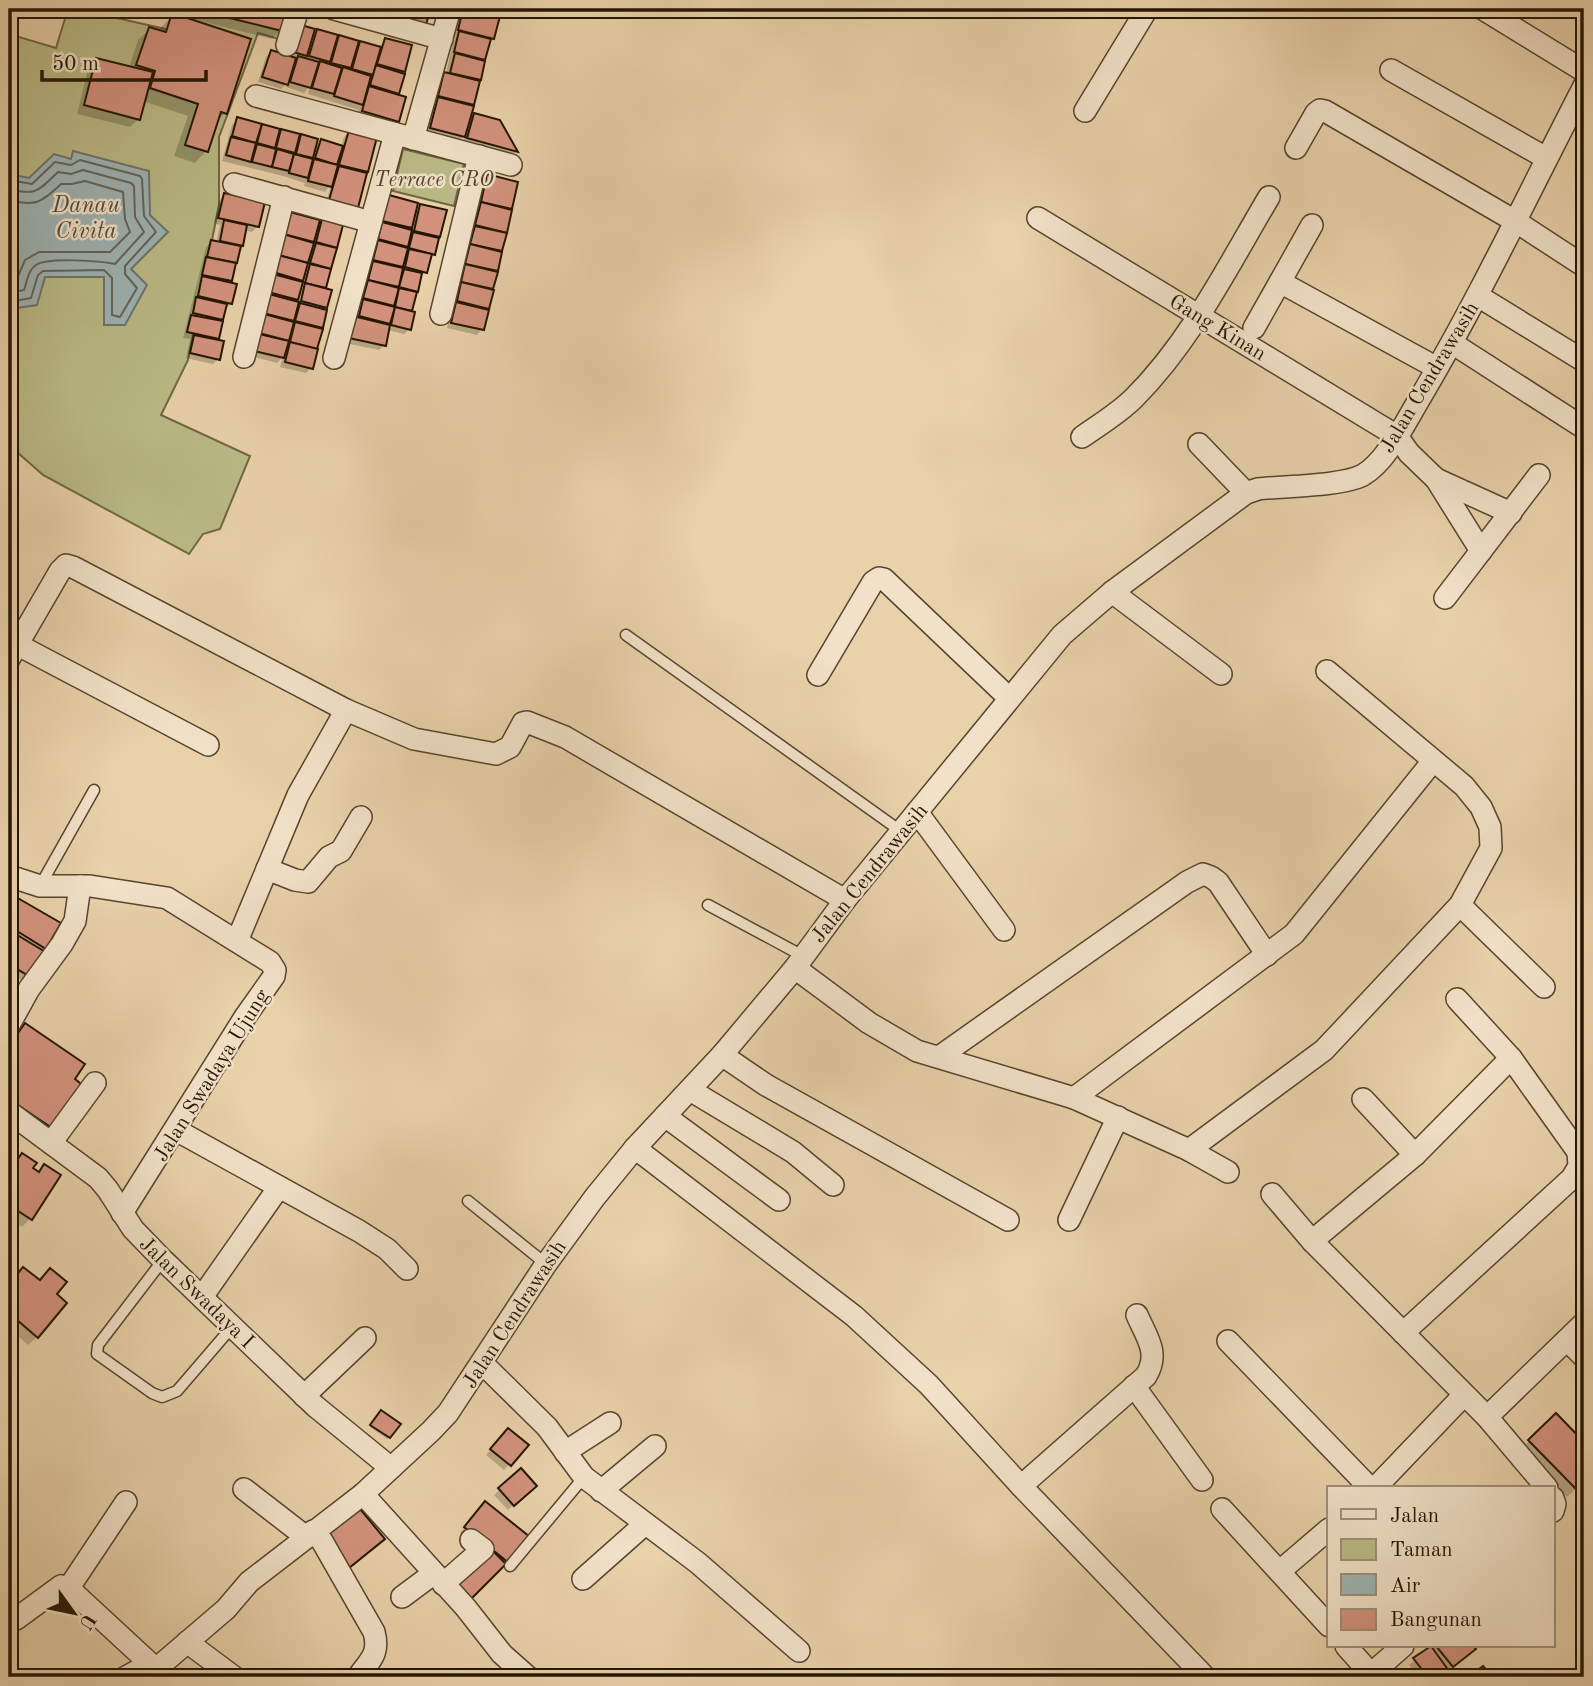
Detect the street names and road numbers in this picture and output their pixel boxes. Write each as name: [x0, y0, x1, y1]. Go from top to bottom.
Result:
street label: Gang Kinan: [1165, 291, 1269, 365]
street label: Jalan Cendrawasih: [1377, 299, 1484, 457]
street label: Jalan Cendrawasih: [808, 801, 932, 947]
street label: Jalan Swadaya Ujung: [151, 985, 274, 1166]
street label: Jalan Swadaya I: [135, 1233, 257, 1353]
street label: Jalan Cendrawasih: [460, 1237, 571, 1393]

